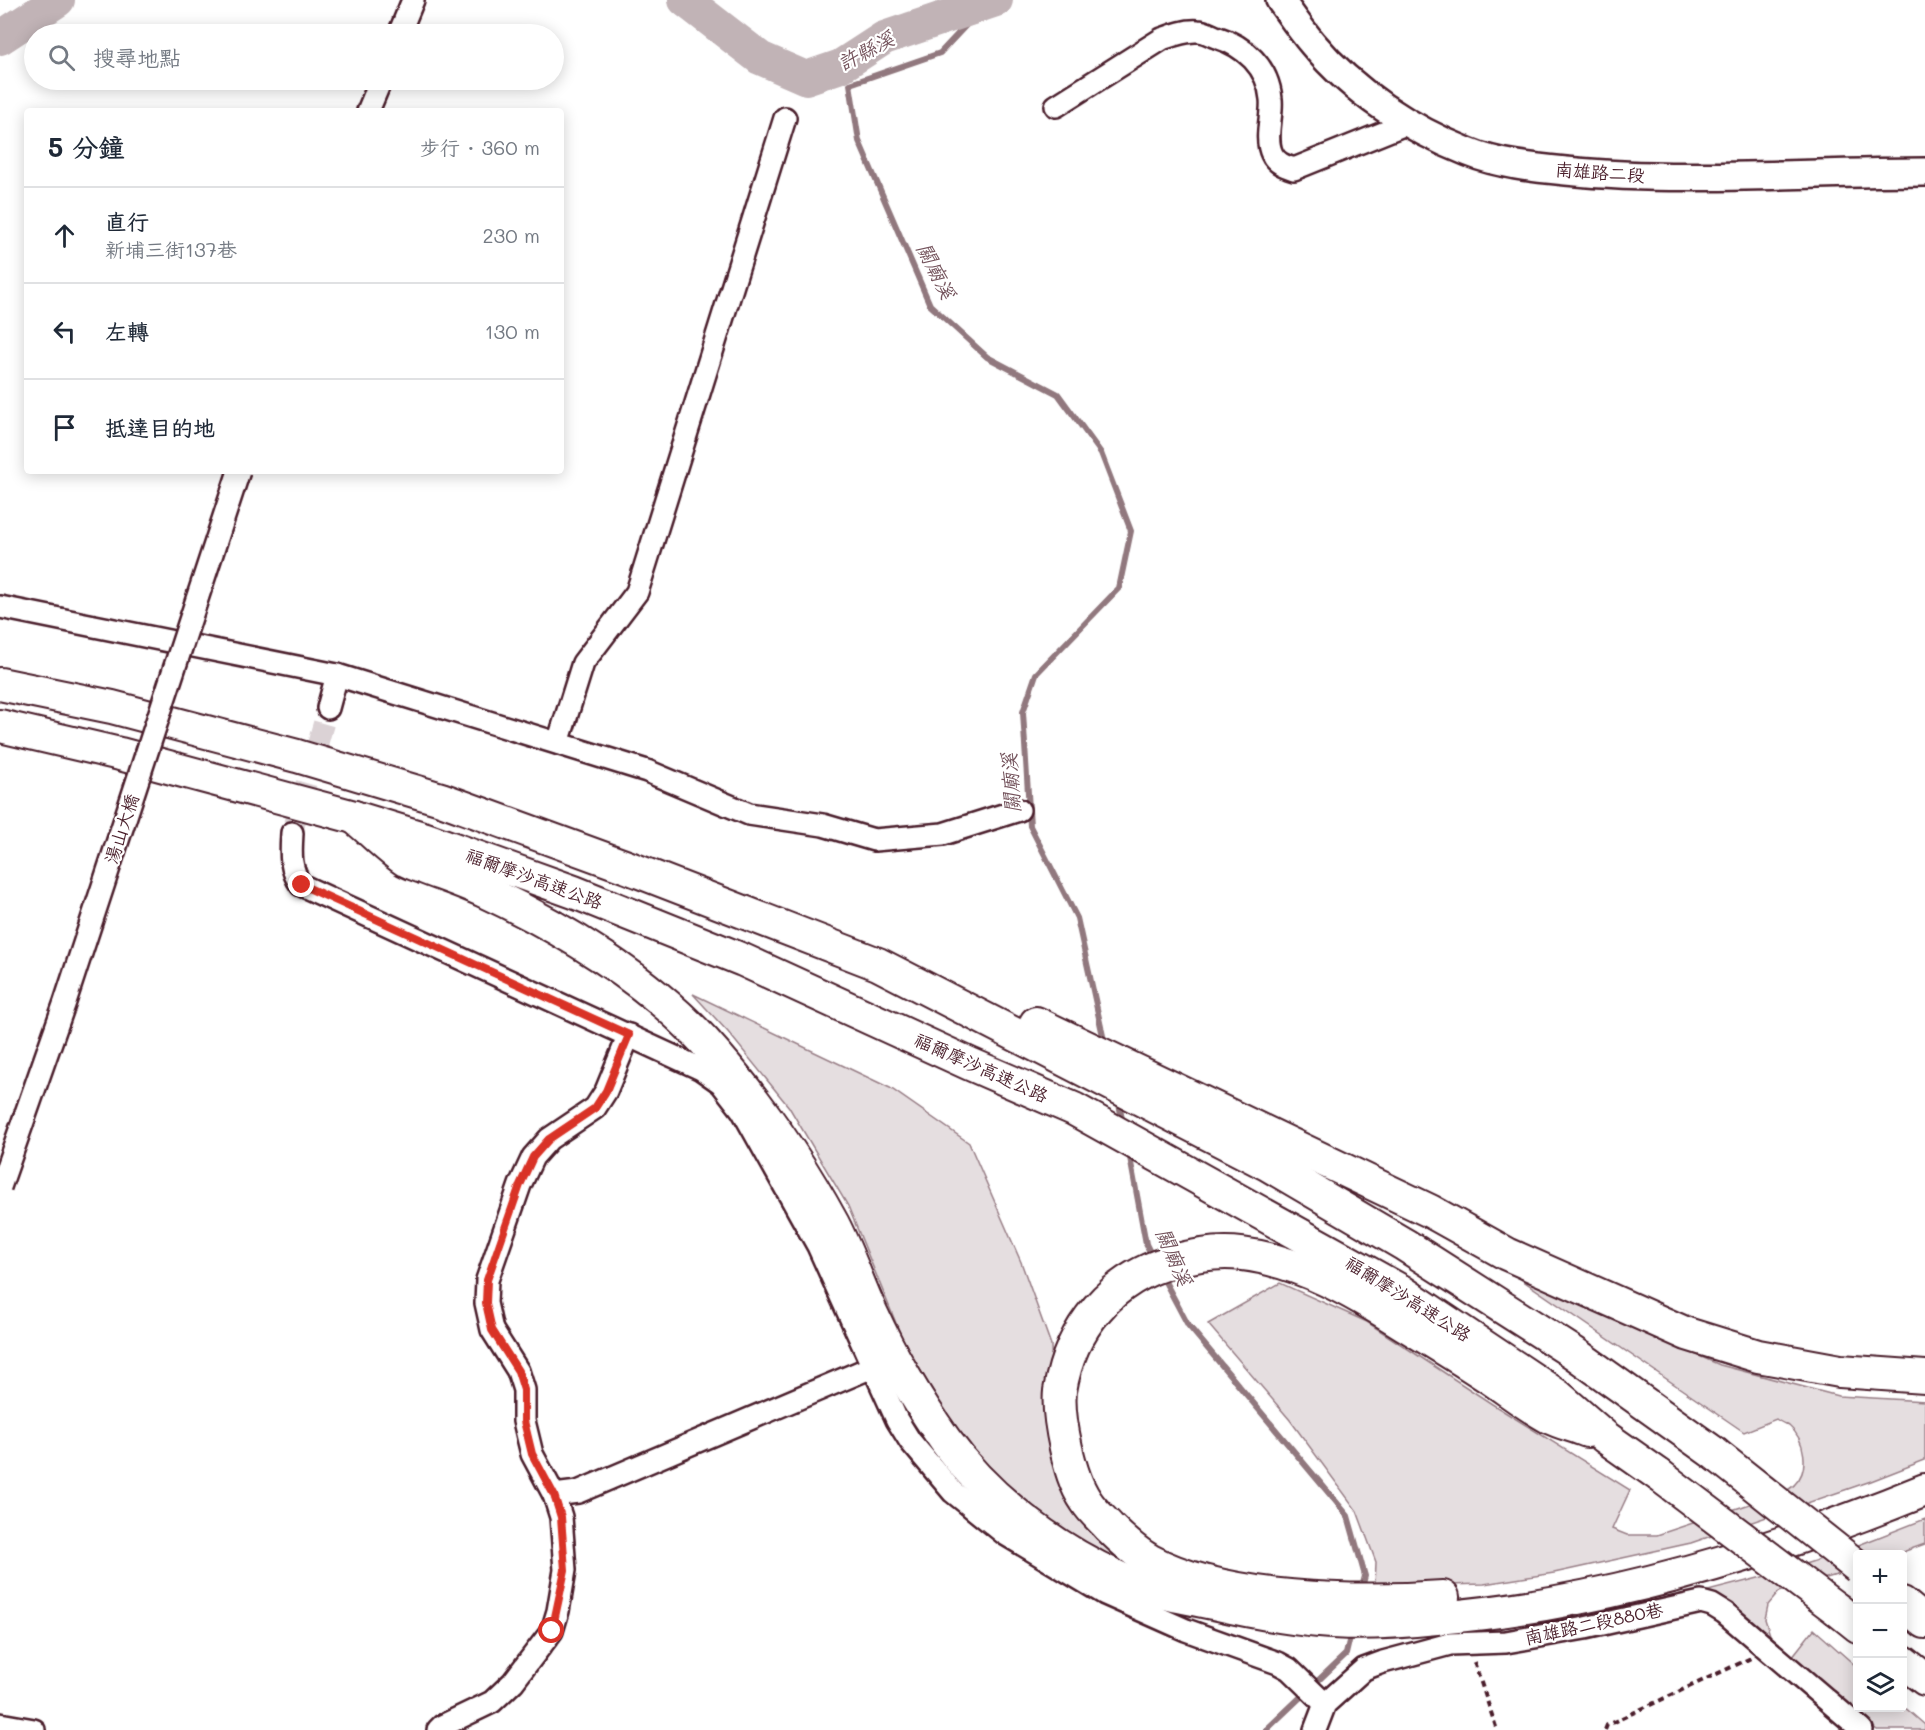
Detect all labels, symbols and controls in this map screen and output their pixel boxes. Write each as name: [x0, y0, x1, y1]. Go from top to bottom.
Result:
search box: [24, 24, 564, 90]
water label: 許縣溪: [833, 24, 899, 76]
icon: search: [45, 41, 78, 74]
text: 搜尋地點: [93, 43, 181, 72]
text: 5 分鐘: [48, 130, 125, 164]
text: 步行 · 360 m: [420, 134, 540, 160]
street label: 南雄路二段: [1554, 157, 1646, 187]
text: 直行: [105, 207, 149, 236]
icon: ahead: [48, 219, 81, 252]
text: 230 m: [482, 222, 540, 248]
text: 新埔三街137巷: [105, 236, 237, 262]
water label: 關廟溪: [912, 238, 963, 304]
icon: left: [48, 315, 81, 348]
text: 左轉: [105, 317, 149, 346]
text: 130 m: [485, 318, 540, 344]
icon: arrive: [48, 411, 81, 444]
text: 抵達目的地: [105, 413, 215, 442]
water label: 關廟溪: [995, 751, 1025, 814]
street label: 湯山大橋: [99, 791, 144, 867]
street label: 福爾摩沙高速公路: [463, 842, 606, 914]
route end: [288, 871, 314, 897]
street label: 福爾摩沙高速公路: [911, 1027, 1052, 1107]
water label: 關廟溪: [1151, 1224, 1199, 1290]
street label: 福爾摩沙高速公路: [1341, 1250, 1476, 1346]
map controls: [1853, 1550, 1907, 1712]
button: +: [1853, 1550, 1907, 1604]
street label: 南雄路二段880巷: [1522, 1597, 1665, 1649]
button: −: [1853, 1604, 1907, 1658]
route start: [538, 1617, 564, 1643]
button: layers: [1853, 1658, 1907, 1712]

